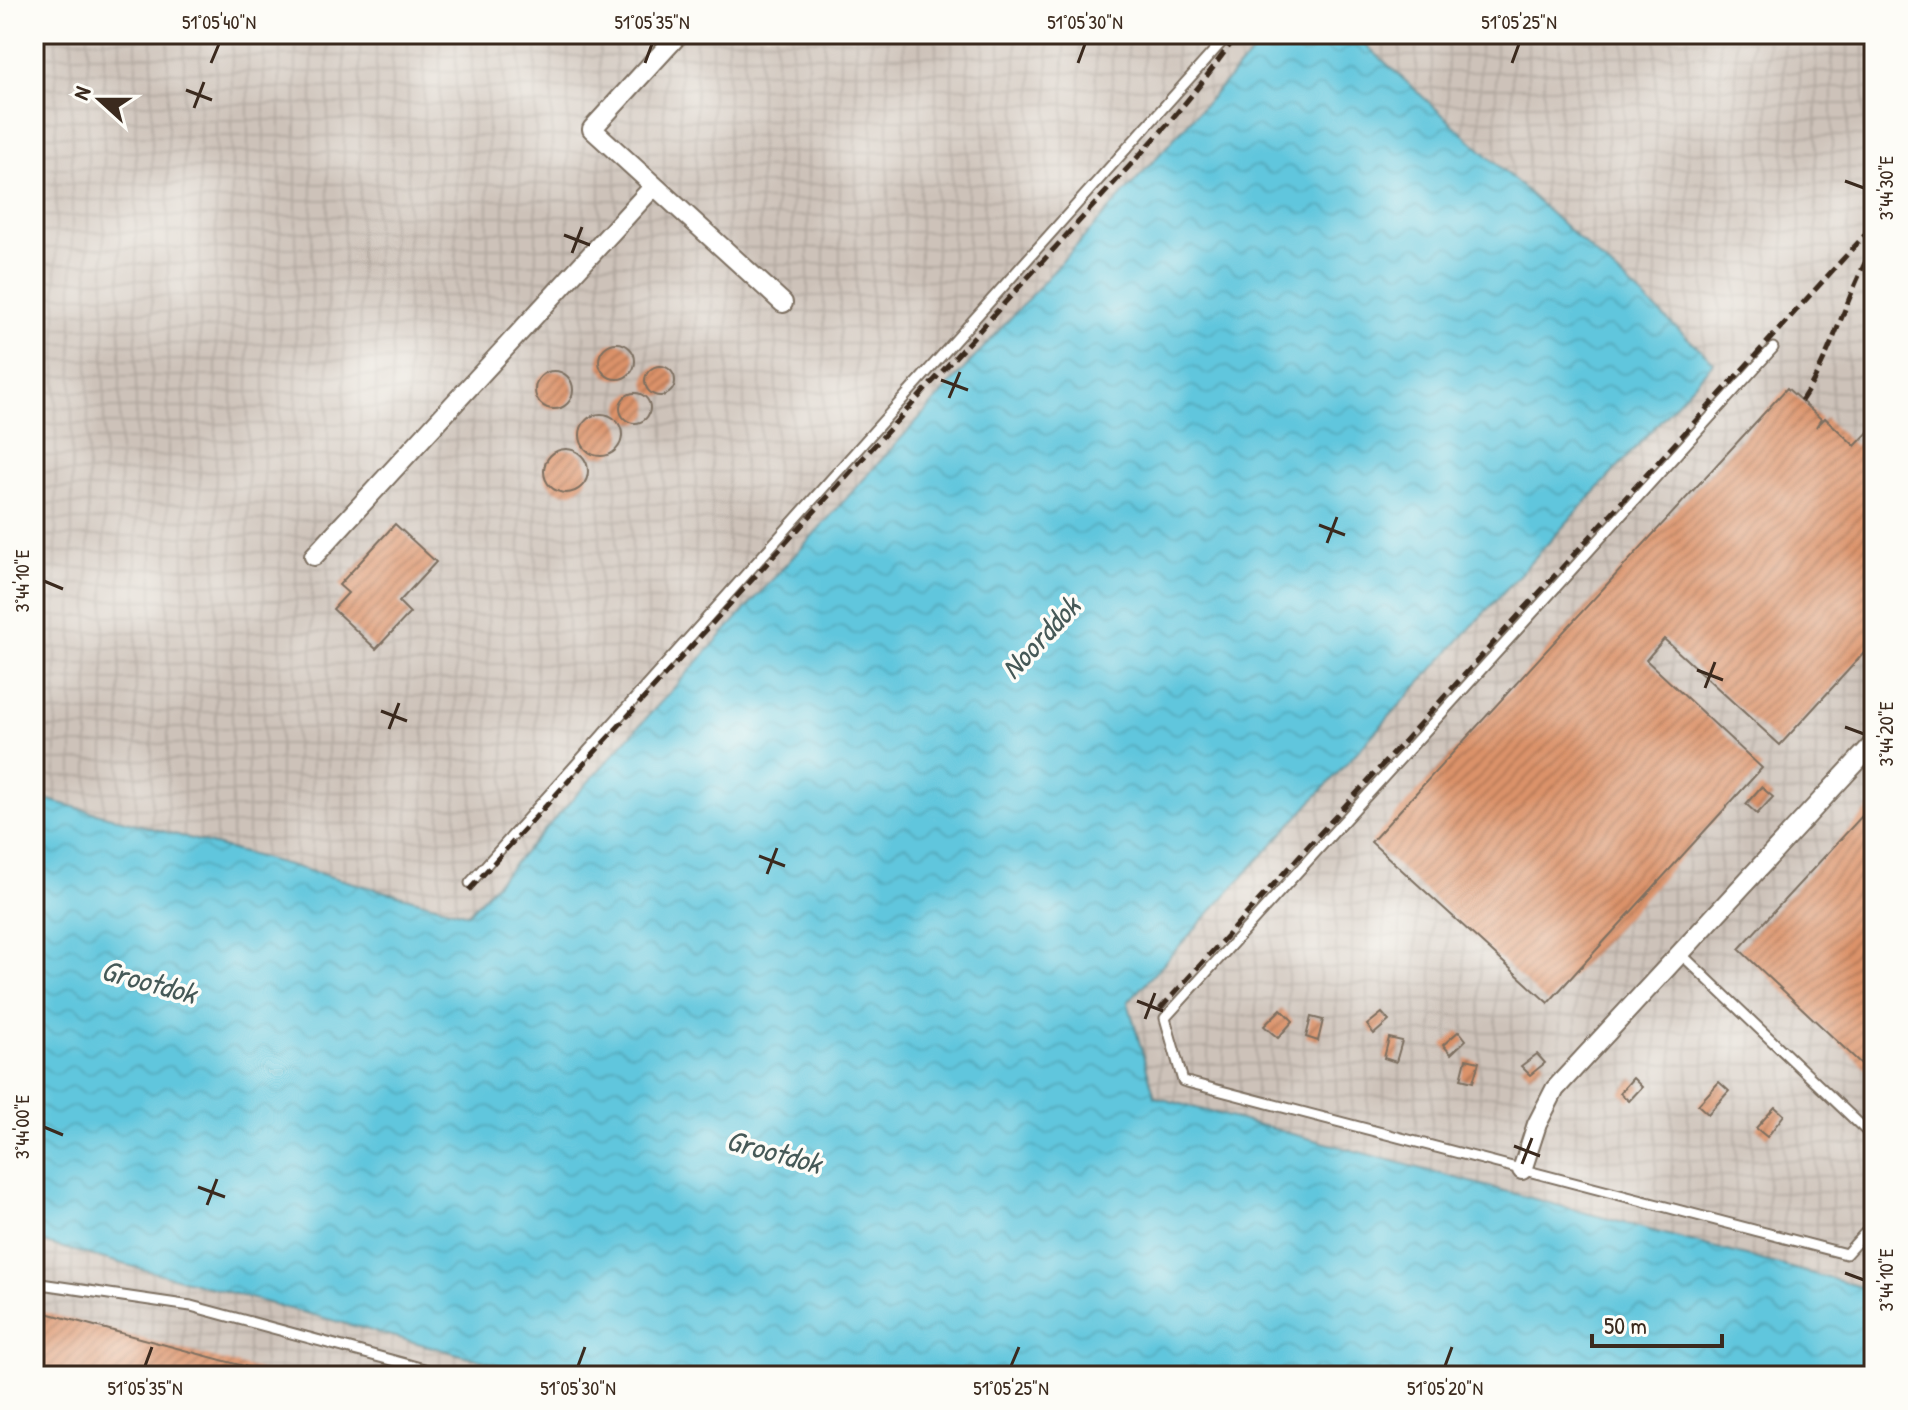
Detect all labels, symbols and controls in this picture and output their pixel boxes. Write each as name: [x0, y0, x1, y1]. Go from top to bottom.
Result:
text: 51°05'40"N: [182, 8, 256, 35]
text: 51°05'35"N: [614, 8, 690, 35]
text: 51°05'30"N: [1047, 8, 1123, 35]
text: 51°05'25"N: [1481, 8, 1557, 35]
north arrow: [60, 60, 140, 140]
text: N: [65, 82, 98, 104]
text: 3°44'30"E: [1872, 155, 1899, 220]
text: 3°44'10"E: [8, 549, 35, 613]
water label: Noorddok: [991, 585, 1090, 687]
text: 3°44'20"E: [1872, 701, 1899, 767]
water label: Grootdok: [97, 949, 203, 1013]
text: 3°44'00"E: [8, 1094, 35, 1159]
water label: Grootdok: [722, 1119, 828, 1183]
text: 3°44'10"E: [1872, 1248, 1899, 1312]
scale bar: [1592, 1298, 1722, 1348]
text: 50 m: [1604, 1309, 1647, 1341]
text: 51°05'35"N: [107, 1374, 183, 1401]
text: 51°05'30"N: [540, 1374, 616, 1401]
text: 51°05'25"N: [973, 1374, 1049, 1401]
text: 51°05'20"N: [1407, 1374, 1483, 1401]

